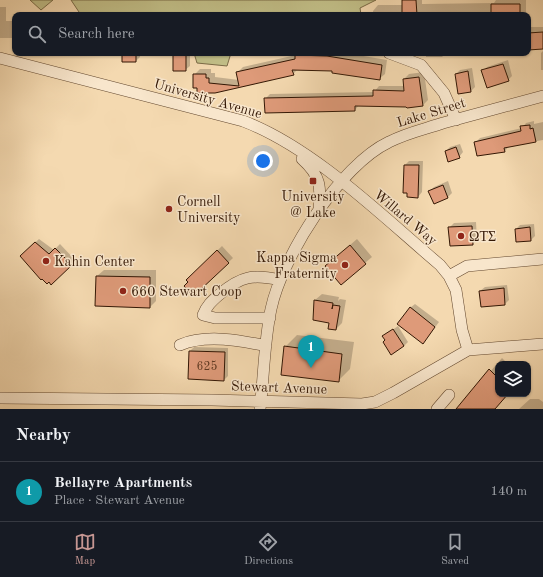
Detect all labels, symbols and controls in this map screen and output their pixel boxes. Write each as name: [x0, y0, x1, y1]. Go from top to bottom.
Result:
search box: [12, 12, 531, 56]
icon: search: [26, 23, 48, 45]
text: Search here: [58, 27, 135, 42]
street label: University Avenue: [152, 77, 263, 121]
street label: Lake Street: [395, 96, 467, 130]
your location: [253, 151, 273, 171]
marker: University @ Lake: [308, 176, 318, 186]
street label: Willard Way: [371, 187, 440, 248]
place label: University @ Lake: [281, 190, 345, 220]
place label: Cornell University: [177, 195, 241, 225]
marker: Cornell University: [164, 204, 174, 214]
place label: ΩΤΣ: [469, 230, 496, 244]
marker: ΩΤΣ: [456, 231, 466, 241]
place label: Kappa Sigma Fraternity: [256, 251, 338, 281]
place label: Kahin Center: [54, 255, 135, 269]
marker: Kahin Center: [41, 256, 51, 266]
marker: Kappa Sigma Fraternity: [340, 260, 350, 270]
place label: 660 Stewart Coop: [131, 285, 242, 299]
marker: 660 Stewart Coop: [118, 286, 128, 296]
pin: 1: [298, 335, 324, 368]
house number: 625: [197, 360, 217, 373]
map controls: [495, 361, 531, 397]
button: layers: [495, 361, 531, 397]
street label: Stewart Avenue: [231, 379, 327, 397]
text: Nearby: [16, 427, 71, 444]
text: Bellayre Apartments: [54, 476, 192, 491]
text: 1: [25, 485, 33, 498]
text: 140 m: [490, 485, 527, 498]
text: Place · Stewart Avenue: [54, 494, 185, 507]
tab: Map: [74, 531, 96, 569]
tab: Directions: [244, 531, 293, 569]
tab: Saved: [441, 531, 469, 569]

